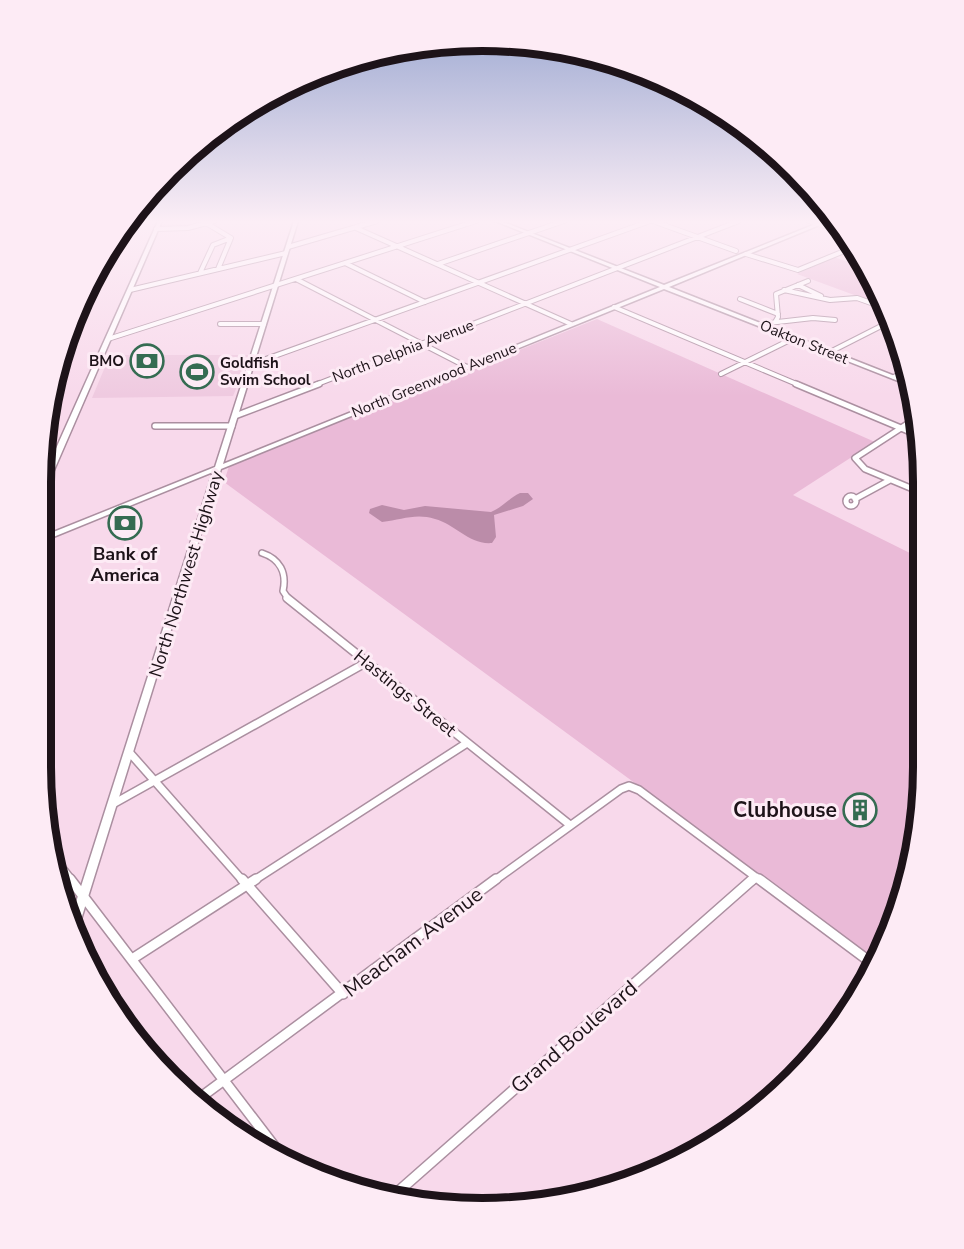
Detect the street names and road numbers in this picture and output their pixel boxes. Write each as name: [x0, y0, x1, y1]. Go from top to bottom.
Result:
street label: North Delphia Avenue: [329, 315, 477, 387]
street label: Oakton Street: [757, 315, 852, 369]
street label: North Greenwood Avenue: [349, 338, 519, 422]
street label: North Northwest Highway: [143, 467, 229, 680]
street label: Hastings Street: [349, 644, 462, 742]
street label: Meacham Avenue: [338, 880, 488, 1004]
street label: Grand Boulevard: [505, 974, 643, 1100]

